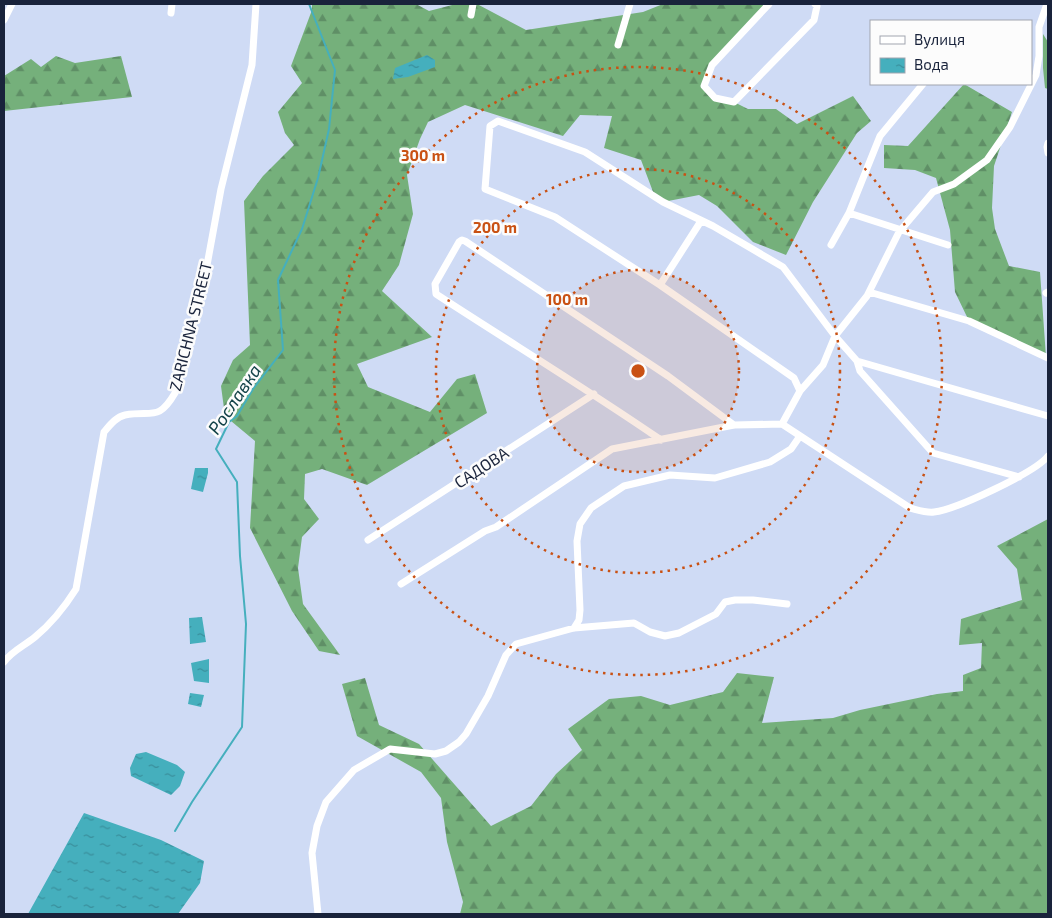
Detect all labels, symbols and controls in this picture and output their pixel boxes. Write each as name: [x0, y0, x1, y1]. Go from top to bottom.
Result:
legend: [870, 20, 1032, 85]
text: Вулиця: [914, 30, 965, 49]
text: Вода: [914, 55, 949, 73]
text: 300 m: [401, 146, 445, 164]
text: 200 m: [473, 218, 517, 236]
street label: ZARICHNA STREET: [165, 259, 215, 393]
text: 100 m: [546, 290, 588, 308]
water label: Рославка: [203, 360, 265, 438]
centre of rings: [629, 362, 647, 380]
street label: САДОВА: [450, 442, 512, 491]

